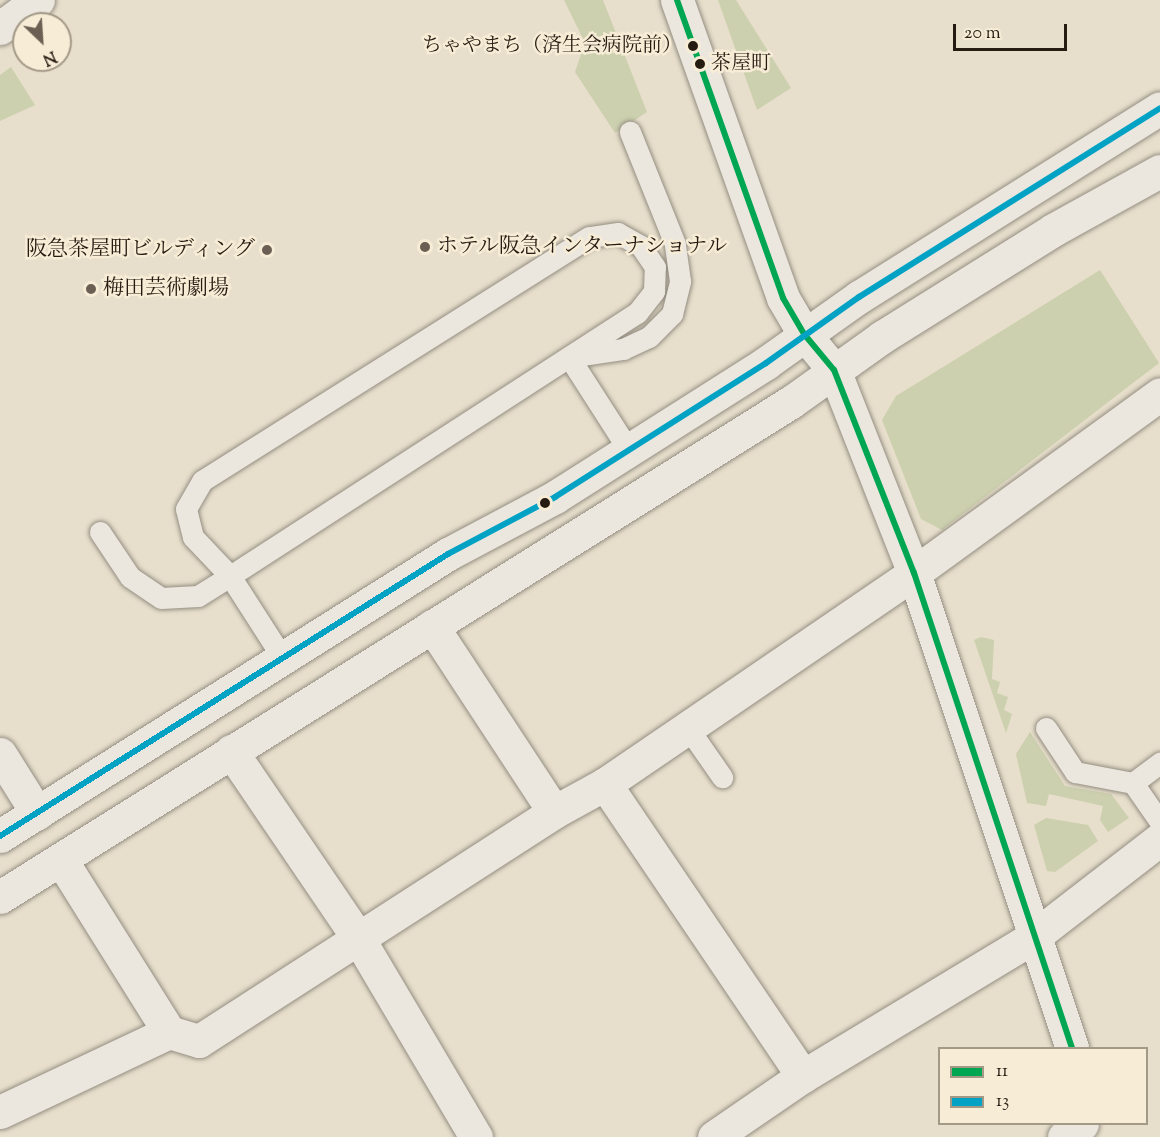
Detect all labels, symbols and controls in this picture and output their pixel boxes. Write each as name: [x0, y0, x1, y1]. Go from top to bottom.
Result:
north arrow: [12, 12, 72, 72]
scale bar: [956, 12, 1070, 50]
text: 20 m: [964, 21, 1001, 47]
place label: ちゃやまち（済生会病院前）: [422, 34, 682, 58]
marker: ちゃやまち（済生会病院前）: [687, 40, 699, 52]
text: N: [38, 44, 60, 70]
place label: 茶屋町: [711, 52, 771, 76]
marker: 茶屋町: [694, 58, 706, 70]
place label: ホテル阪急インターナショナル: [437, 234, 731, 260]
place label: 阪急茶屋町ビルディング: [24, 237, 255, 263]
marker: ホテル阪急インターナショナル: [418, 240, 432, 254]
marker: 阪急茶屋町ビルディング: [260, 243, 274, 257]
place label: 梅田芸術劇場: [103, 276, 229, 302]
marker: 梅田芸術劇場: [84, 282, 98, 296]
unlabelled marker: [539, 497, 551, 509]
legend: [938, 1047, 1148, 1125]
text: 11: [996, 1059, 1008, 1085]
text: 13: [996, 1089, 1009, 1115]

